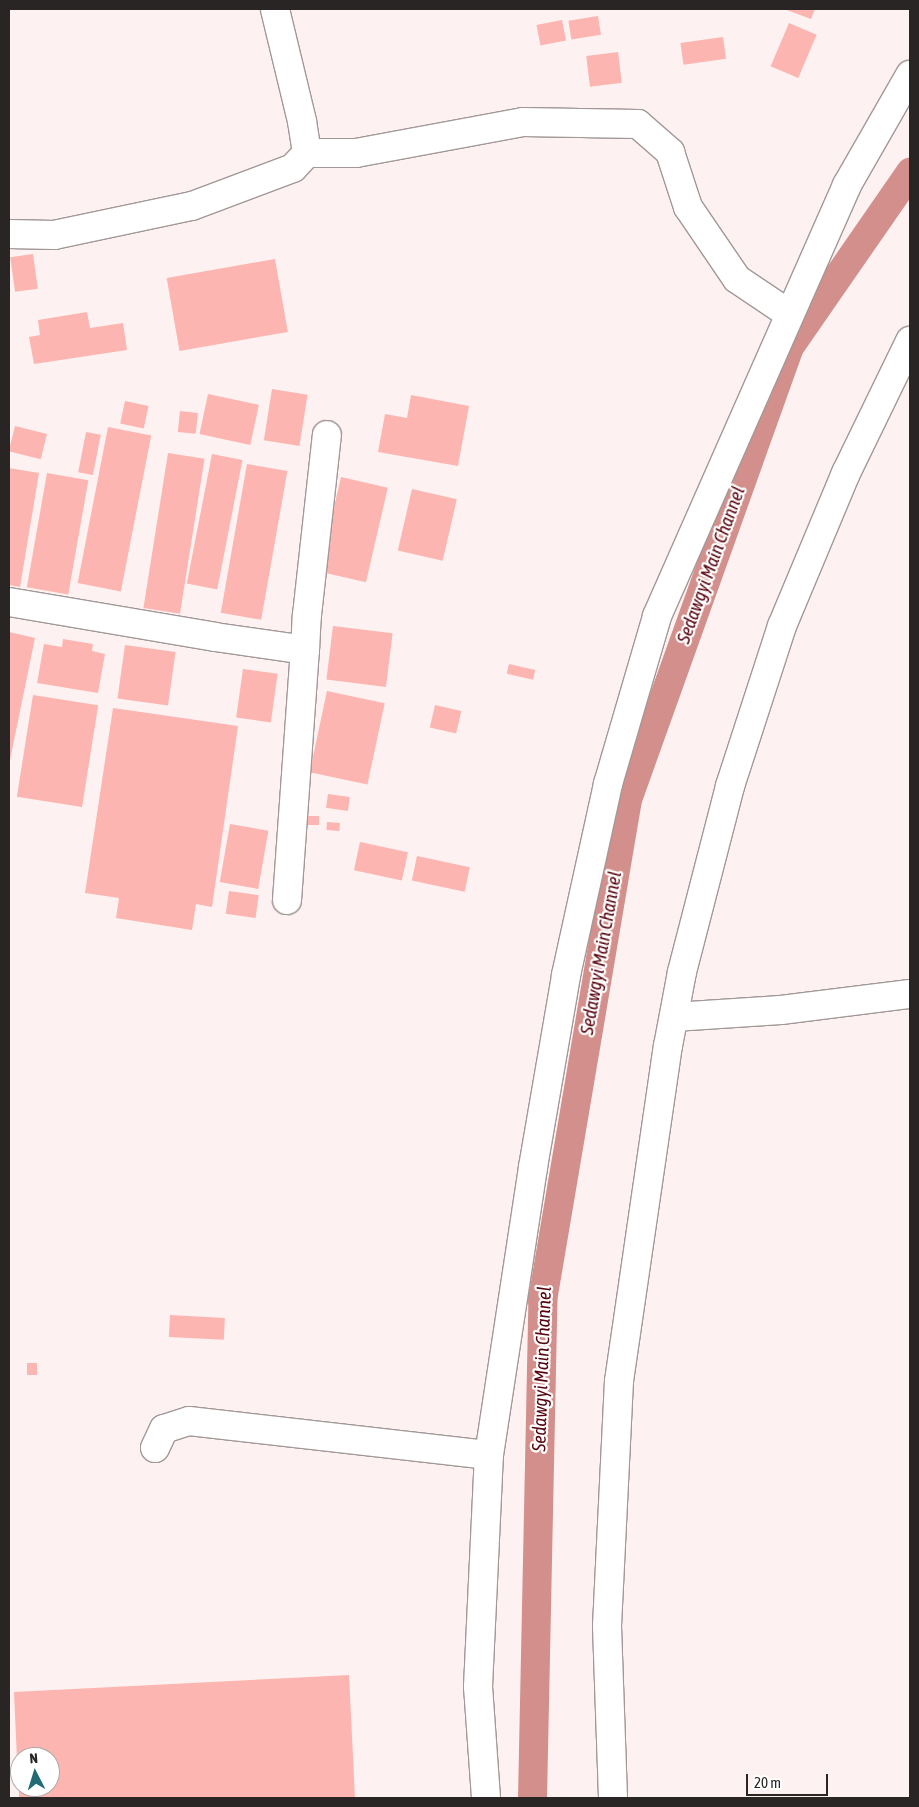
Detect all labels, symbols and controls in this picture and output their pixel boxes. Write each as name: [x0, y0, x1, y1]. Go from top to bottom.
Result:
water label: Sedawgyi Main Channel: [672, 483, 750, 647]
water label: Sedawgyi Main Channel: [575, 870, 627, 1036]
water label: Sedawgyi Main Channel: [528, 1286, 556, 1452]
north arrow: [10, 1747, 60, 1797]
text: N: [29, 1750, 39, 1766]
scale bar: [749, 1764, 832, 1796]
text: 20 m: [754, 1774, 781, 1791]

